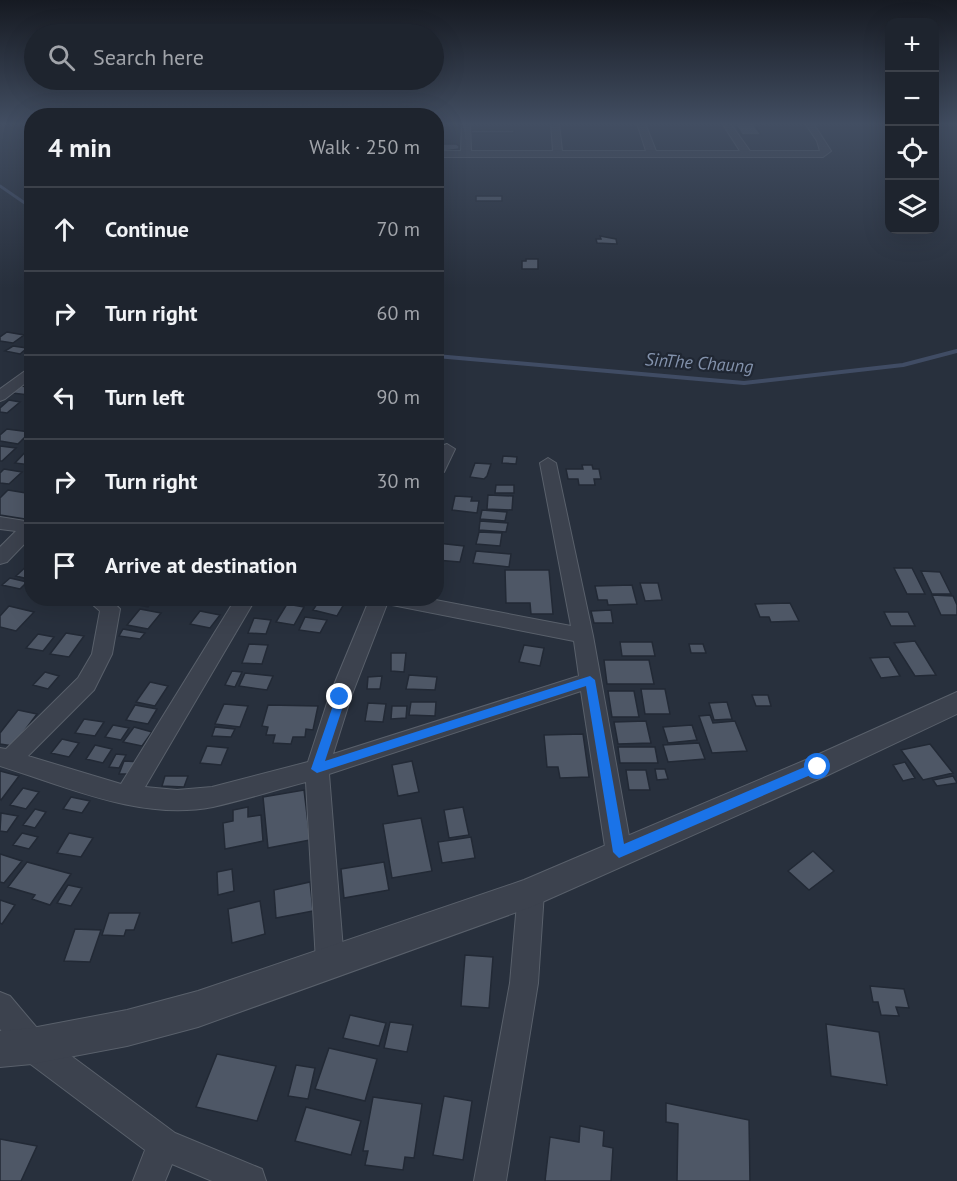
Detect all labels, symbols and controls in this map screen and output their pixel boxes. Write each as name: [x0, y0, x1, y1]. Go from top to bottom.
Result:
map controls: [885, 18, 939, 234]
button: +: [885, 18, 939, 72]
search box: [24, 24, 444, 90]
icon: search: [45, 41, 78, 74]
text: Search here: [93, 43, 204, 71]
button: −: [885, 72, 939, 126]
button: locate: [885, 126, 939, 180]
text: 4 min: [48, 131, 111, 164]
text: Walk · 250 m: [309, 134, 420, 160]
button: layers: [885, 180, 939, 234]
icon: ahead: [48, 213, 81, 246]
text: Continue: [105, 215, 189, 243]
text: 70 m: [377, 216, 420, 242]
icon: right: [48, 297, 81, 330]
text: Turn right: [105, 299, 197, 327]
text: 60 m: [377, 300, 420, 326]
water label: SinThe Chaung: [644, 347, 754, 378]
icon: left: [48, 381, 81, 414]
text: Turn left: [105, 383, 185, 411]
text: 90 m: [377, 384, 420, 410]
icon: right: [48, 465, 81, 498]
text: Turn right: [105, 467, 197, 495]
text: 30 m: [377, 468, 420, 494]
icon: arrive: [48, 549, 81, 582]
text: Arrive at destination: [105, 551, 297, 579]
route end: [326, 683, 352, 709]
route start: [804, 753, 830, 779]

